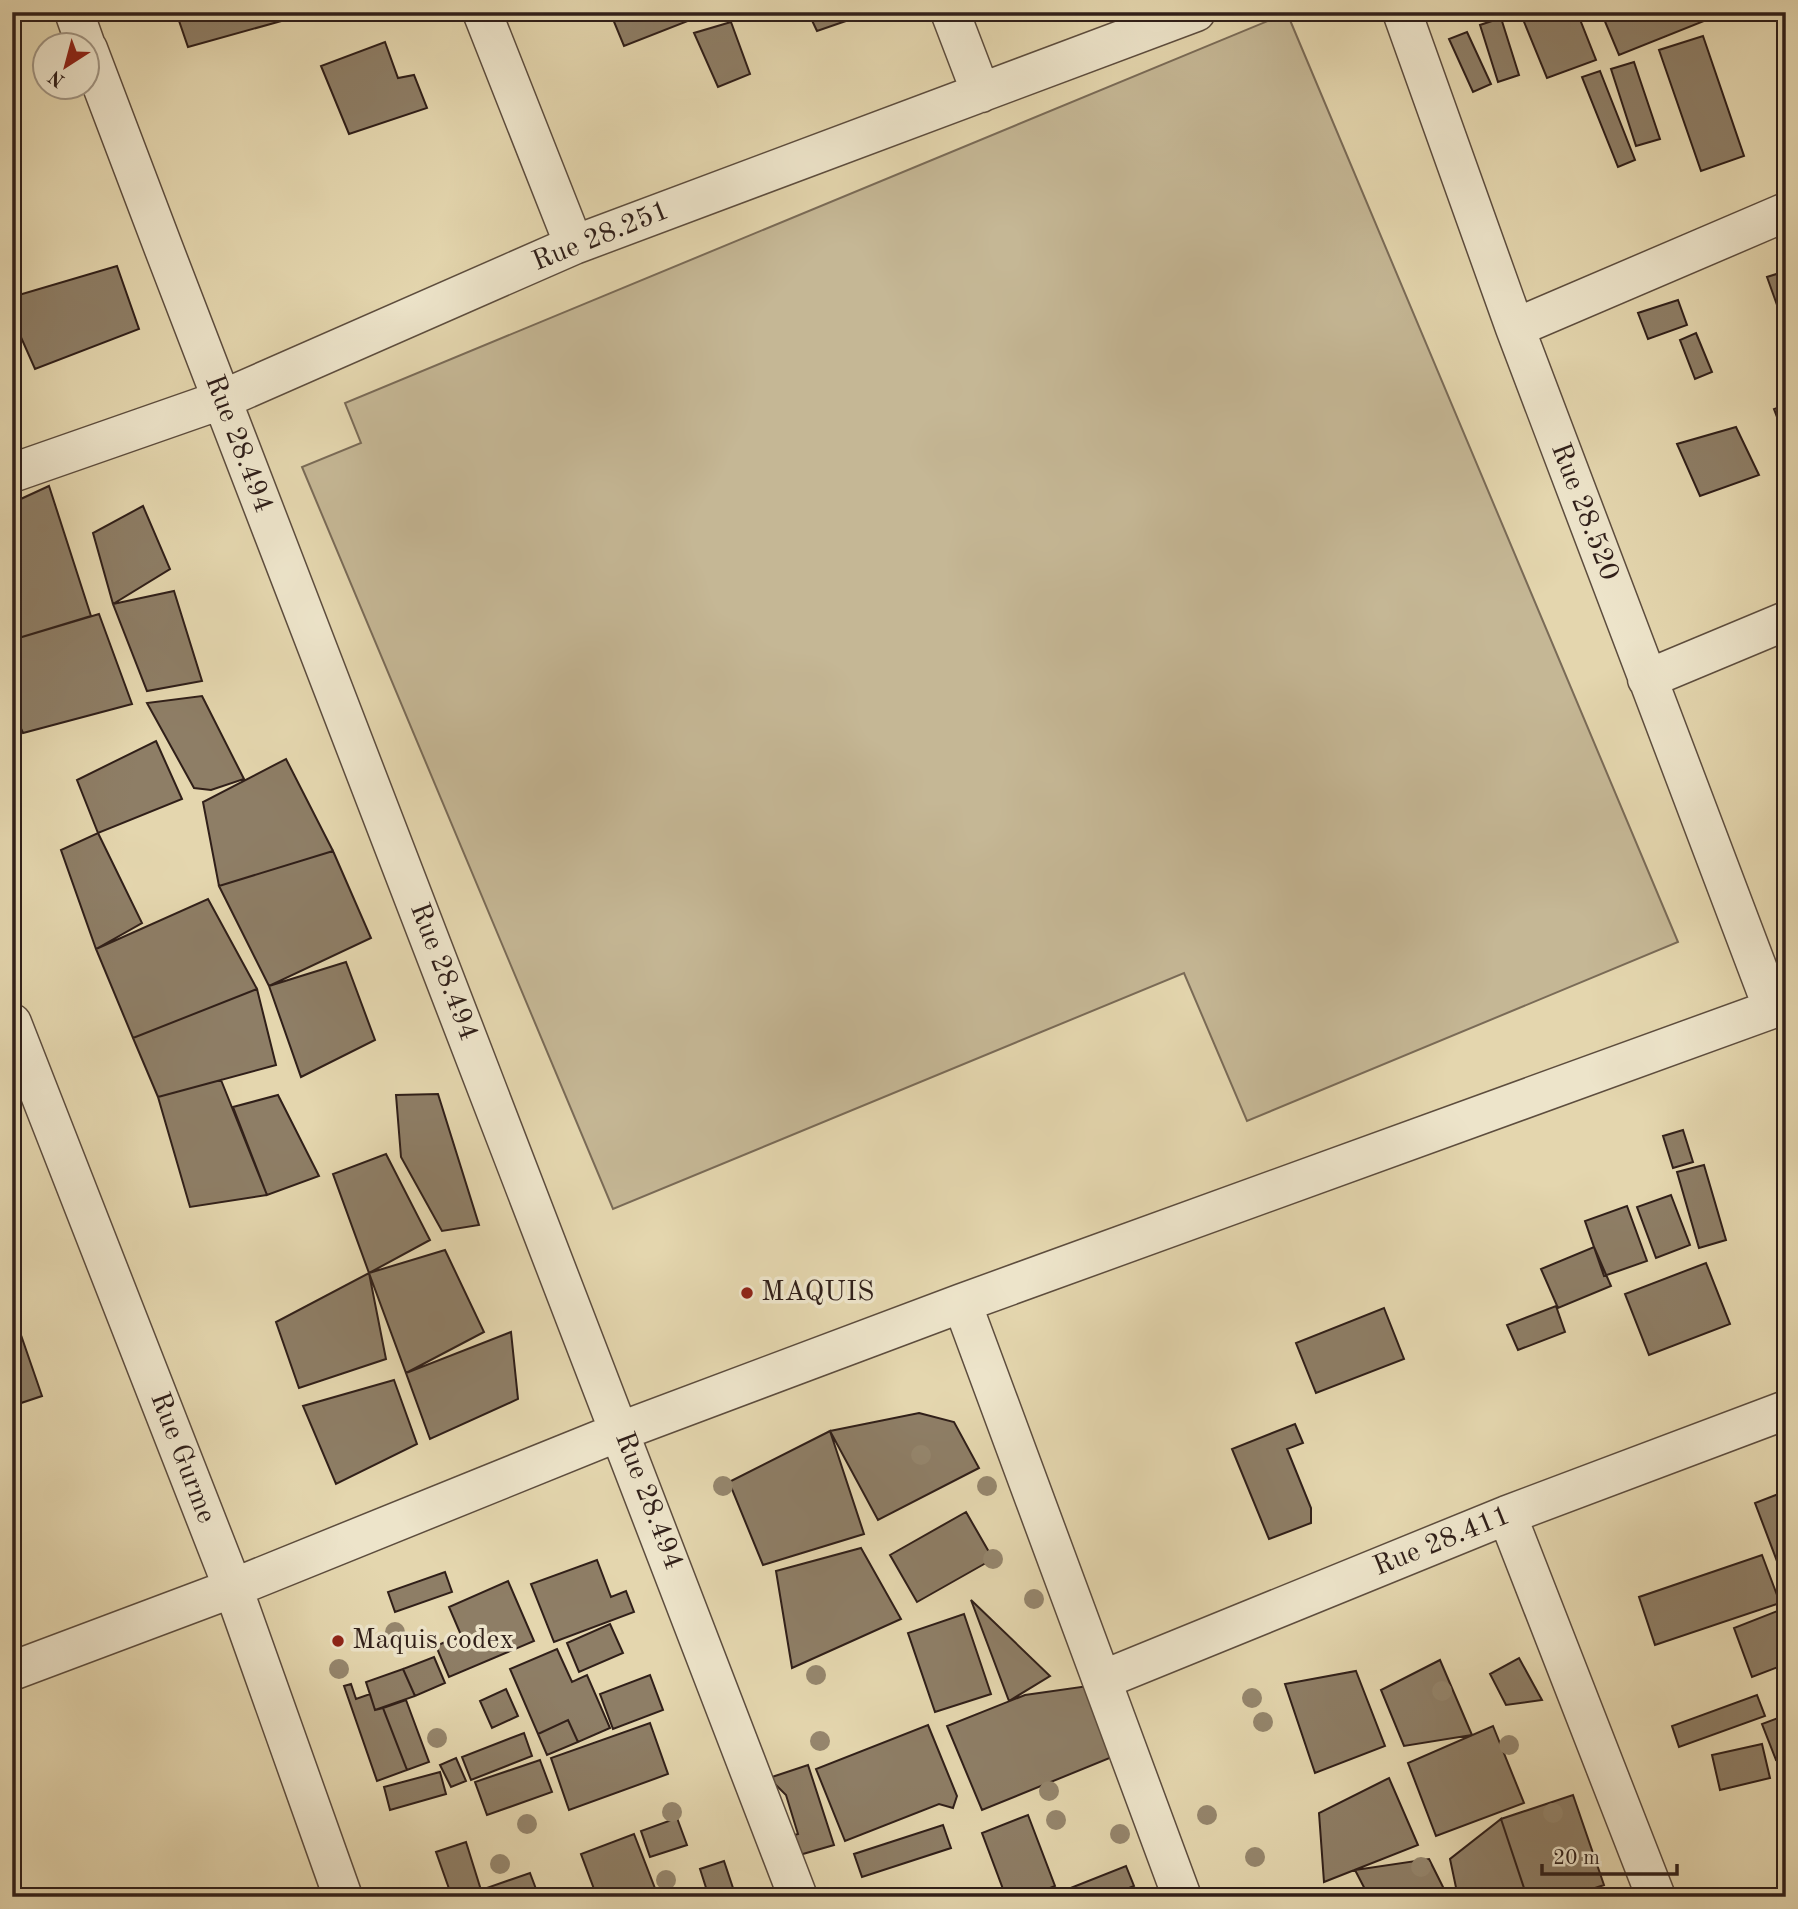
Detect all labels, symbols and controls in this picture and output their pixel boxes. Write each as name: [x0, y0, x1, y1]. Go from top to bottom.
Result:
north arrow: [32, 32, 102, 102]
text: N: [46, 65, 69, 90]
street label: Rue 28.251: [529, 197, 673, 277]
street label: Rue 28.494: [199, 371, 277, 517]
street label: Rue 28.520: [1545, 439, 1623, 585]
street label: Rue 28.494: [404, 899, 482, 1045]
place label: MAQUIS: [761, 1279, 874, 1307]
marker: MAQUIS: [739, 1285, 755, 1301]
street label: Rue Gurme: [144, 1389, 220, 1527]
street label: Rue 28.494: [609, 1428, 687, 1574]
street label: Rue 28.411: [1370, 1502, 1514, 1582]
place label: Maquis codex: [352, 1627, 514, 1655]
marker: Maquis codex: [330, 1633, 346, 1649]
scale bar: [1542, 1832, 1677, 1876]
text: 20 m: [1553, 1848, 1600, 1869]

